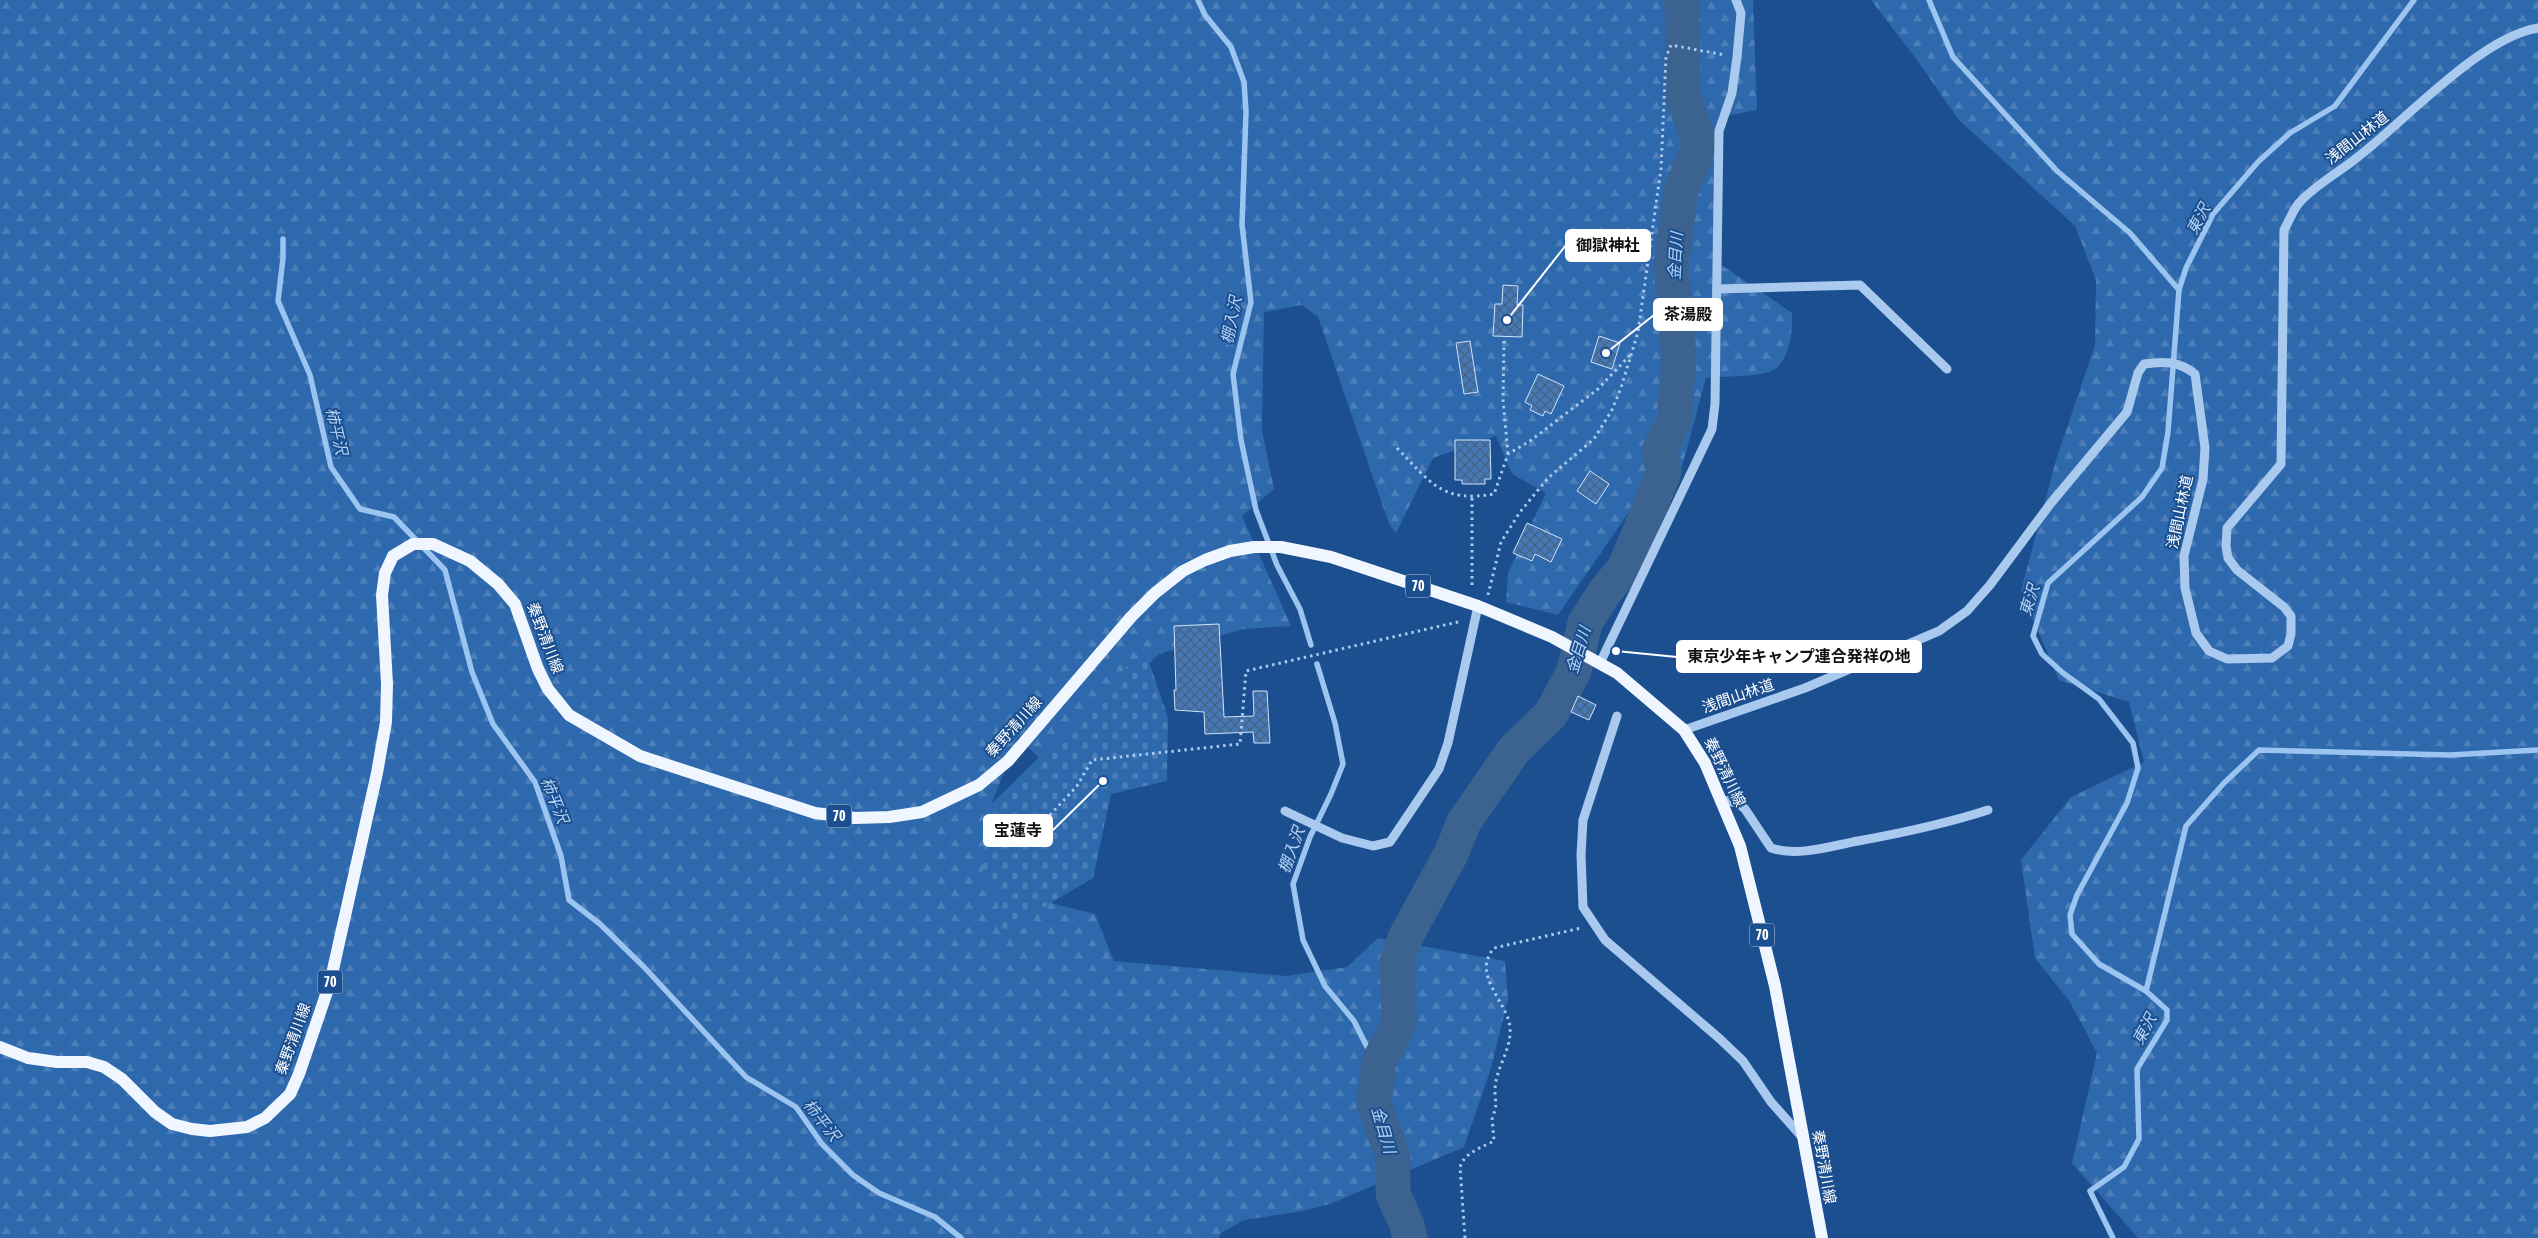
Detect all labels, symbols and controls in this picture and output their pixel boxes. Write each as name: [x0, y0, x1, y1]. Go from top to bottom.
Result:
street label: 浅間山林道: [2322, 108, 2391, 167]
water label: 東沢: [2183, 199, 2214, 237]
callout: 御獄神社: [1566, 230, 1650, 261]
water label: 金目川: [1665, 230, 1685, 280]
text: 御獄神社: [1576, 236, 1640, 254]
water label: 棚入沢: [1218, 293, 1245, 345]
callout: 茶湯殿: [1654, 299, 1722, 330]
text: 茶湯殿: [1664, 305, 1712, 323]
water label: 柿平沢: [323, 406, 352, 458]
street label: 浅間山林道: [2163, 473, 2196, 550]
road number: 70: [1406, 574, 1430, 598]
water label: 東沢: [2016, 580, 2043, 618]
street label: 秦野清川線: [524, 600, 567, 676]
water label: 金目川: [1562, 623, 1594, 676]
callout: 東京少年キャンプ連合発祥の地: [1677, 641, 1921, 672]
text: 東京少年キャンプ連合発祥の地: [1687, 647, 1911, 665]
street label: 浅間山林道: [1700, 675, 1776, 716]
street label: 秦野清川線: [982, 693, 1045, 760]
street label: 秦野清川線: [1701, 734, 1750, 809]
water label: 柿平沢: [538, 774, 573, 827]
road number: 70: [826, 804, 852, 828]
callout: 宝蓮寺: [984, 815, 1052, 846]
text: 宝蓮寺: [994, 821, 1042, 839]
water label: 棚入沢: [1274, 822, 1308, 876]
road number: 70: [1750, 924, 1774, 946]
road number: 70: [318, 970, 342, 994]
street label: 秦野清川線: [272, 1001, 313, 1077]
water label: 東沢: [2129, 1009, 2160, 1047]
water label: 柿平沢: [800, 1096, 845, 1146]
water label: 金目川: [1369, 1104, 1400, 1157]
street label: 秦野清川線: [1810, 1128, 1839, 1205]

